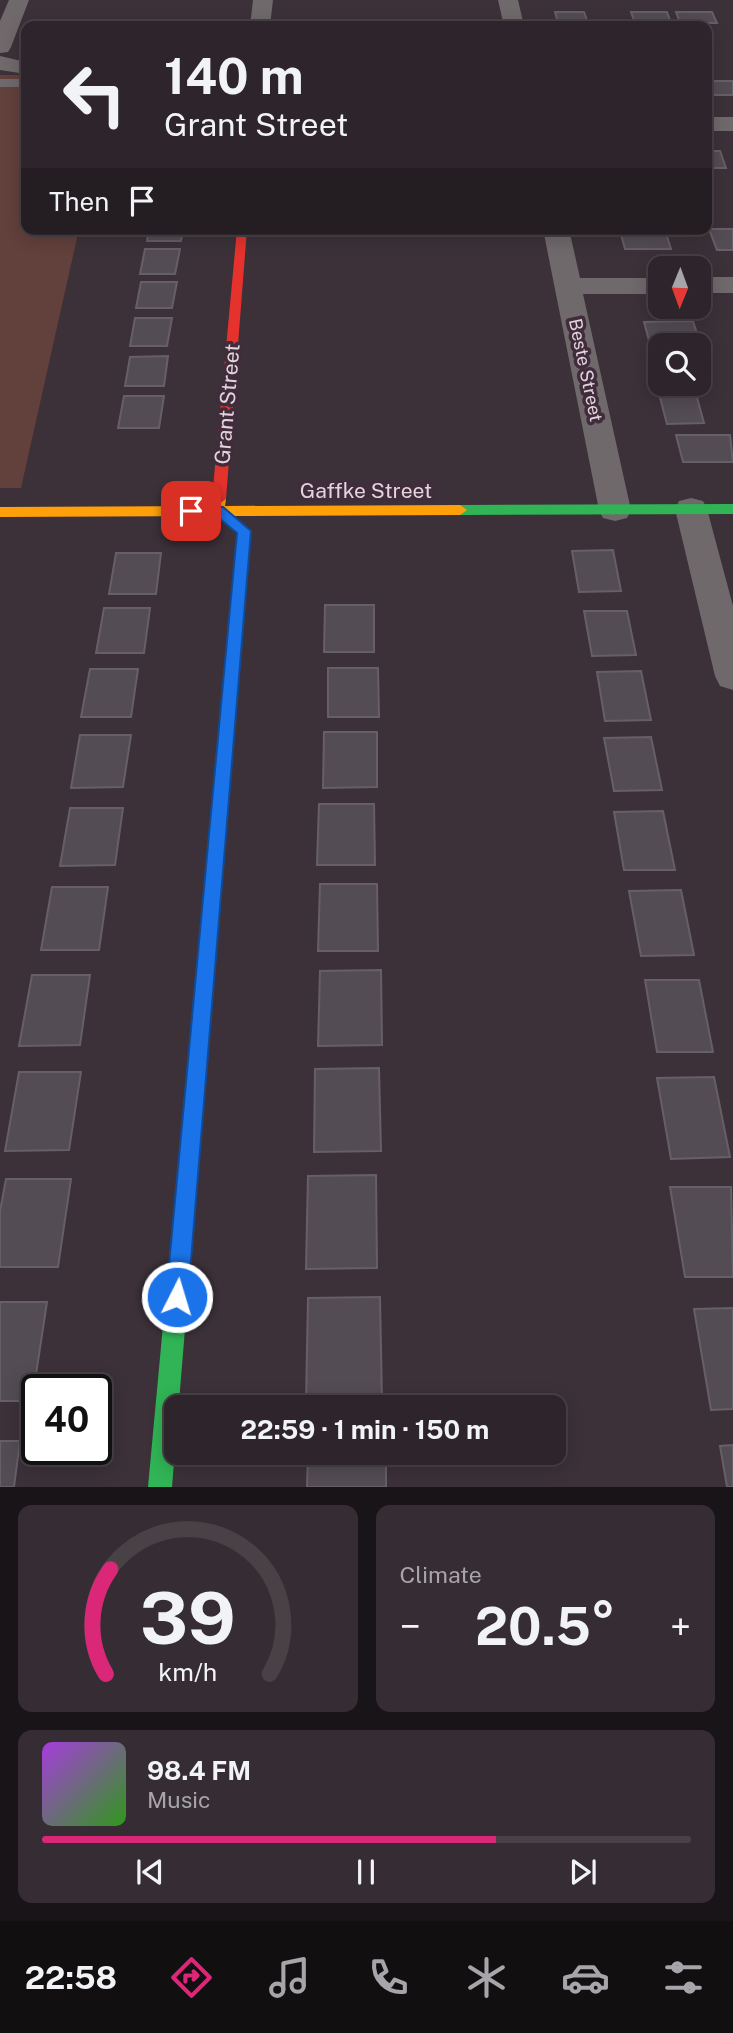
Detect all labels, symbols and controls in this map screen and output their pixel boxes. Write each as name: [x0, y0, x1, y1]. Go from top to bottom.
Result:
text: 140 m: [164, 47, 304, 105]
icon: left: [49, 49, 140, 140]
text: Grant Street: [164, 106, 349, 143]
icon: arrive: [123, 182, 161, 220]
text: Then: [49, 186, 109, 217]
north arrow: [648, 256, 710, 318]
map controls: [648, 256, 711, 396]
street label: Beste Street: [565, 316, 607, 424]
button: search: [648, 333, 711, 396]
street label: Grant Street: [209, 343, 245, 465]
street label: Gaffke Street: [300, 478, 432, 503]
pin: [161, 481, 221, 541]
icon: arrive: [172, 492, 210, 530]
position arrow: [140, 1260, 214, 1334]
speed limit sign: 40: [21, 1374, 112, 1465]
text: 22:59 · 1 min · 150 m: [241, 1414, 489, 1445]
text: Climate: [400, 1561, 482, 1588]
text: 39: [140, 1576, 236, 1661]
text: 20.5°: [475, 1596, 615, 1657]
text: −: [400, 1604, 421, 1649]
text: +: [670, 1604, 691, 1649]
text: km/h: [158, 1657, 217, 1687]
text: 98.4 FM: [147, 1755, 251, 1786]
text: Music: [147, 1786, 211, 1813]
icon: previous: [131, 1853, 169, 1891]
icon: pause: [347, 1853, 385, 1891]
icon: next: [564, 1853, 602, 1891]
icon: directions: [167, 1953, 216, 2002]
icon: music: [265, 1953, 314, 2002]
icon: phone: [364, 1953, 413, 2002]
icon: climate: [462, 1953, 511, 2002]
icon: car: [561, 1953, 610, 2002]
icon: filters: [659, 1953, 708, 2002]
text: 22:58: [25, 1959, 117, 1996]

